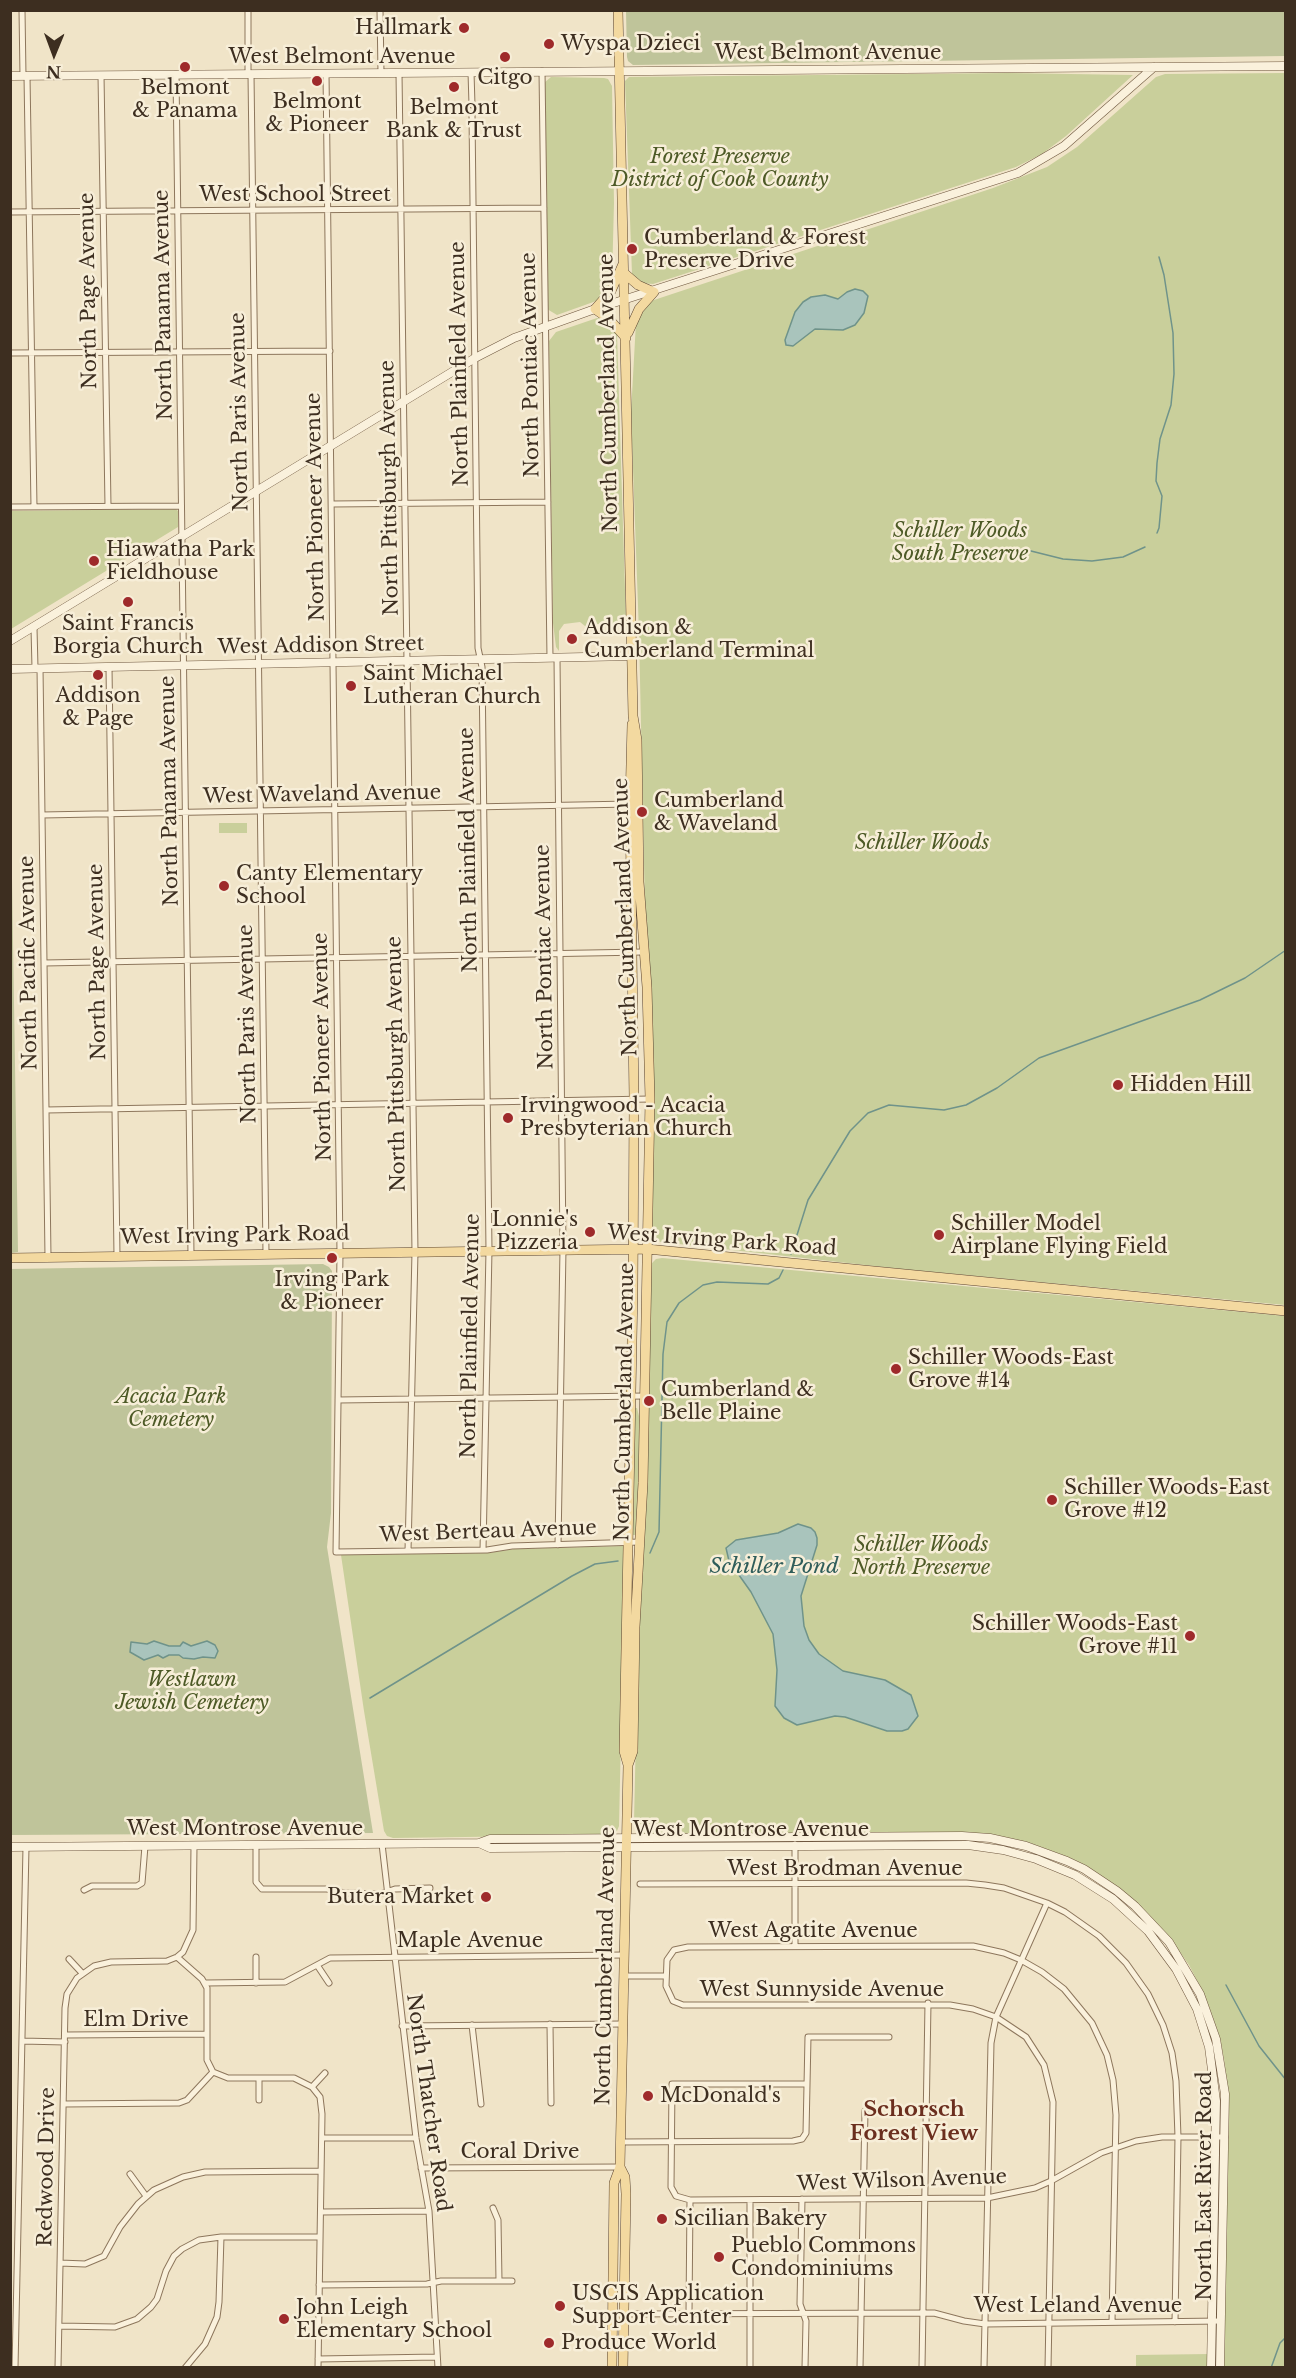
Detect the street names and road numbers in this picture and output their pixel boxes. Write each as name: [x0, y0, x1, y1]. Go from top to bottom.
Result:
street label: West Belmont Avenue: [715, 41, 941, 65]
street label: West Belmont Avenue: [229, 45, 455, 69]
street label: West School Street: [199, 183, 391, 207]
street label: North Panama Avenue: [150, 189, 178, 421]
street label: North Page Avenue: [75, 192, 103, 390]
street label: North Plainfield Avenue: [446, 241, 474, 487]
street label: North Pontiac Avenue: [517, 252, 545, 478]
street label: North Cumberland Avenue: [595, 253, 623, 533]
street label: North Paris Avenue: [226, 312, 254, 512]
street label: North Pittsburgh Avenue: [376, 360, 404, 616]
street label: North Pioneer Avenue: [302, 392, 330, 622]
street label: West Addison Street: [218, 632, 424, 660]
street label: North Panama Avenue: [156, 675, 184, 907]
street label: North Plainfield Avenue: [455, 727, 483, 973]
street label: North Cumberland Avenue: [609, 777, 643, 1057]
street label: West Waveland Avenue: [203, 781, 441, 809]
street label: North Pontiac Avenue: [531, 844, 559, 1070]
street label: North Pacific Avenue: [15, 855, 43, 1071]
street label: North Page Avenue: [84, 863, 112, 1061]
street label: North Paris Avenue: [234, 924, 262, 1124]
street label: North Pioneer Avenue: [309, 932, 337, 1162]
street label: North Pittsburgh Avenue: [383, 936, 411, 1192]
street label: North Plainfield Avenue: [457, 1213, 485, 1459]
street label: West Irving Park Road: [607, 1221, 837, 1261]
street label: West Irving Park Road: [120, 1222, 350, 1250]
street label: North Cumberland Avenue: [611, 1262, 639, 1542]
street label: West Berteau Avenue: [379, 1516, 597, 1548]
street label: West Montrose Avenue: [127, 1817, 363, 1841]
street label: West Montrose Avenue: [633, 1818, 869, 1842]
street label: North Cumberland Avenue: [592, 1826, 620, 2106]
street label: West Brodman Avenue: [727, 1857, 963, 1881]
street label: West Agatite Avenue: [708, 1919, 918, 1943]
street label: Maple Avenue: [397, 1929, 543, 1953]
street label: West Sunnyside Avenue: [700, 1978, 944, 2002]
street label: North Thatcher Road: [401, 1992, 455, 2214]
street label: Elm Drive: [83, 2008, 189, 2032]
street label: North East River Road: [1193, 2071, 1217, 2301]
street label: Redwood Drive: [34, 2087, 60, 2247]
street label: Coral Drive: [460, 2140, 580, 2164]
street label: West Wilson Avenue: [796, 2165, 1008, 2197]
street label: West Leland Avenue: [974, 2294, 1182, 2318]

